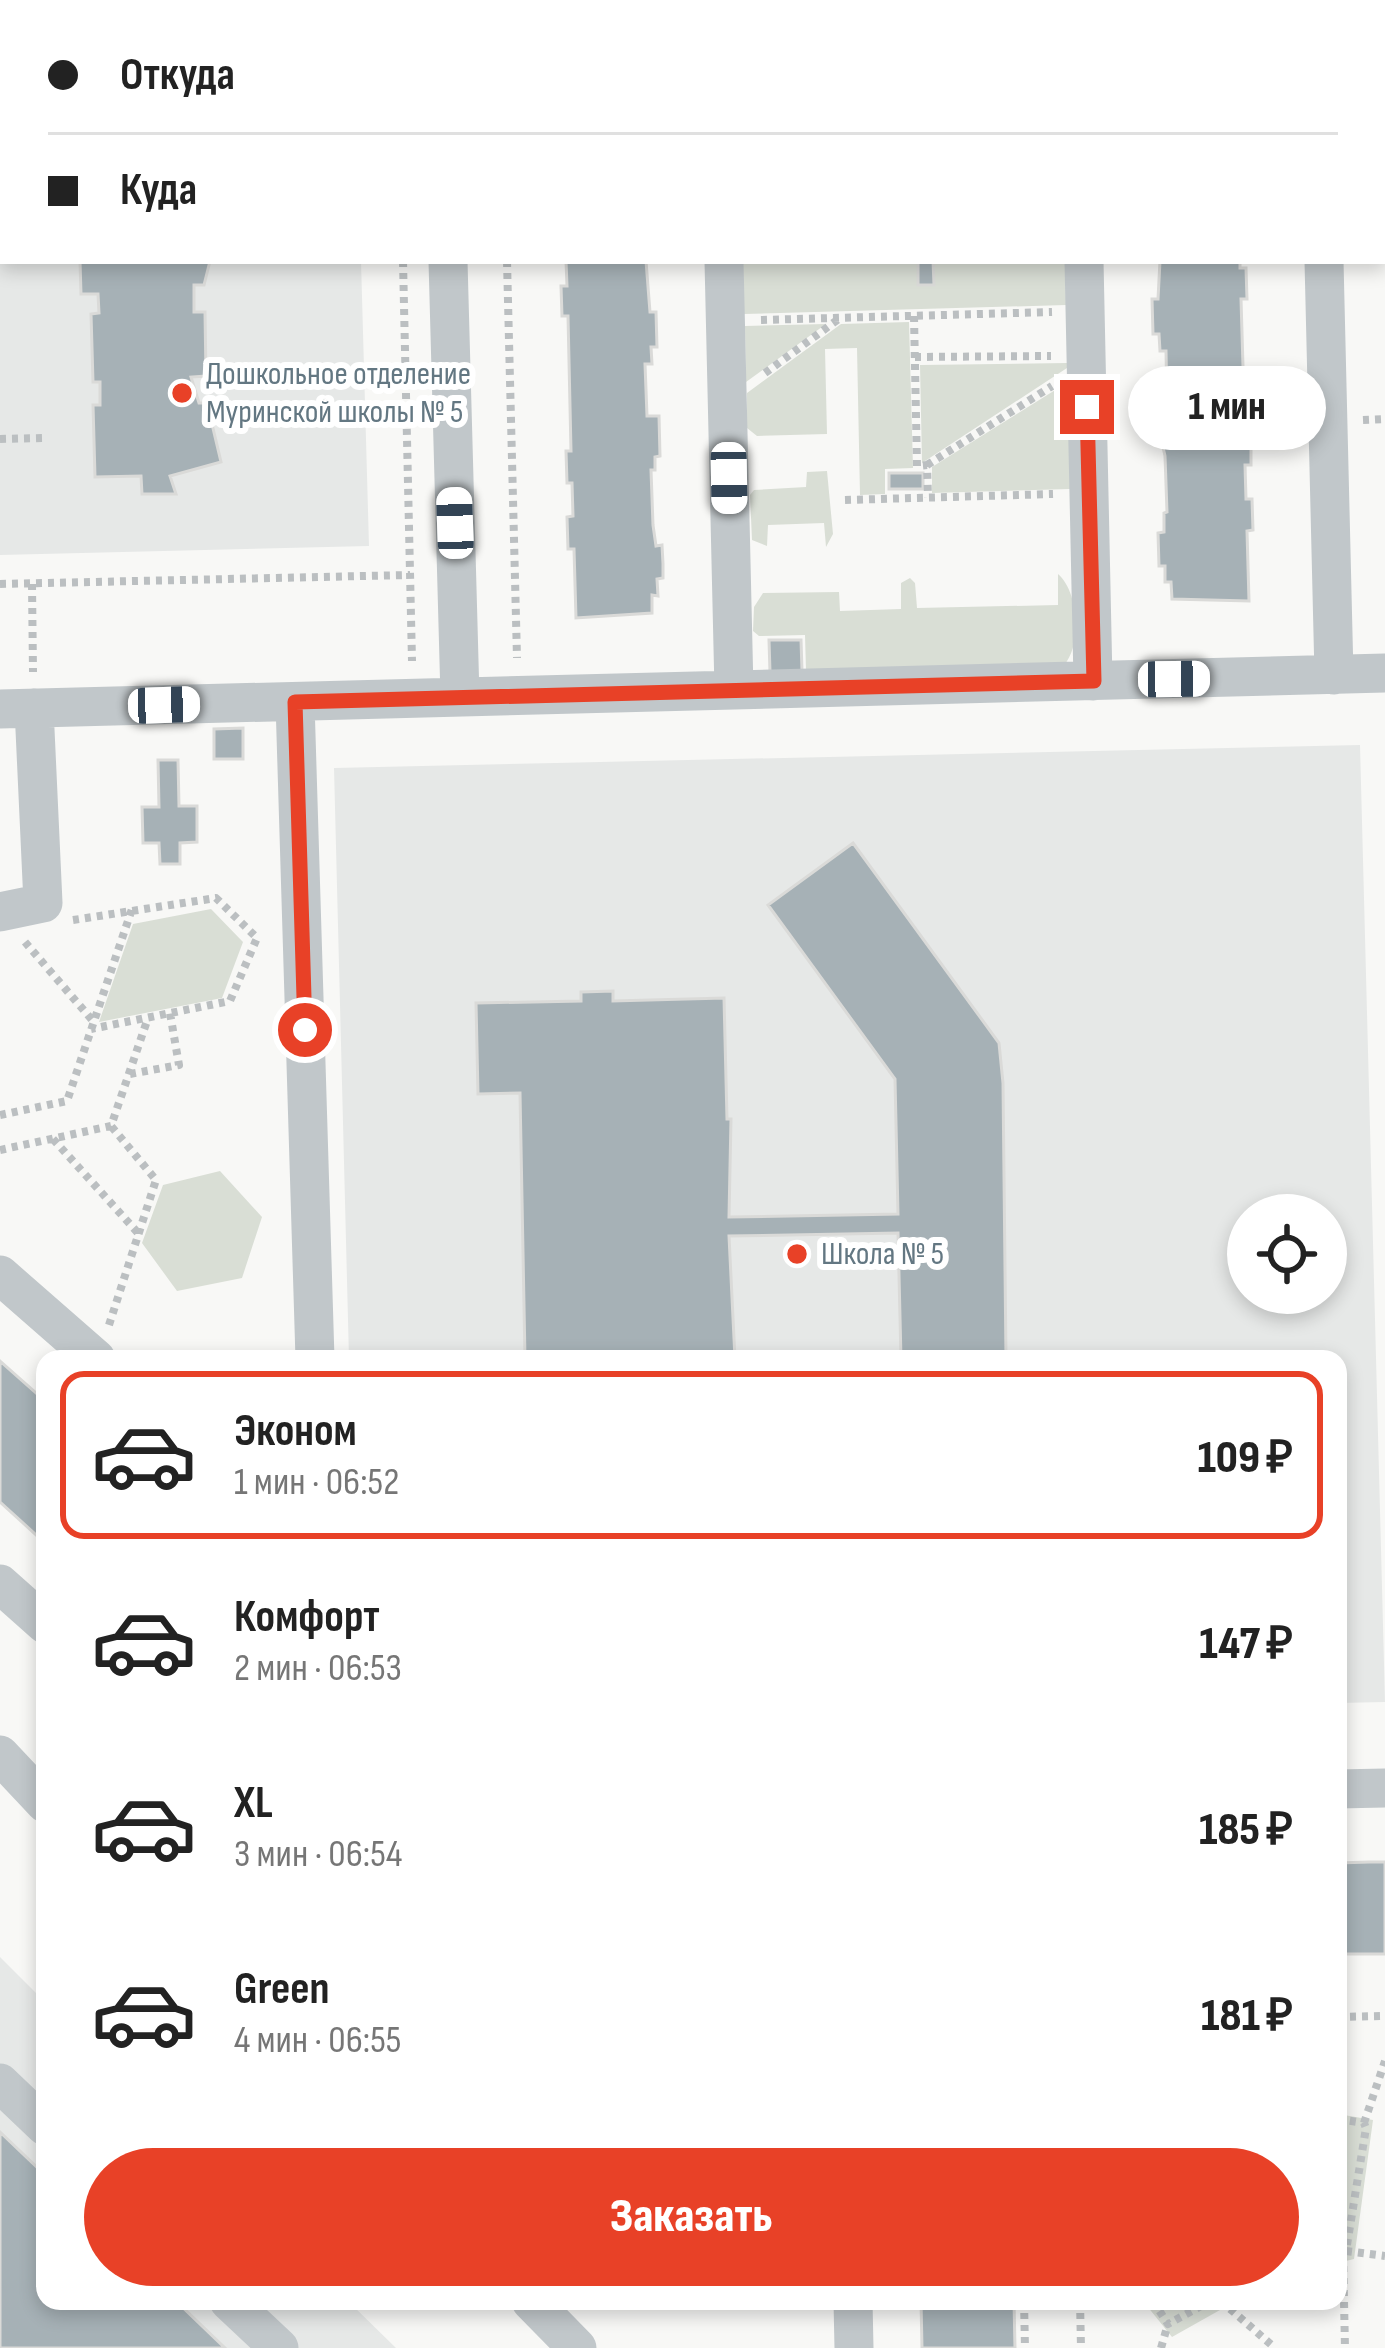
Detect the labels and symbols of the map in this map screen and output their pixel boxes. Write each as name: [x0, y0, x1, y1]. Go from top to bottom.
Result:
place label: Дошкольное отделение Муринской школы № 5: [206, 354, 471, 432]
callout: 1 мин: [1129, 365, 1327, 449]
marker: Дошкольное отделение Муринской школы № 5: [169, 380, 195, 406]
route end: [1060, 380, 1114, 434]
car: [710, 442, 748, 514]
car: [436, 486, 474, 560]
car: [1138, 660, 1210, 698]
car: [127, 686, 201, 724]
route start: [278, 1003, 332, 1057]
place label: Школа № 5: [821, 1234, 944, 1274]
marker: Школа № 5: [784, 1241, 810, 1267]

